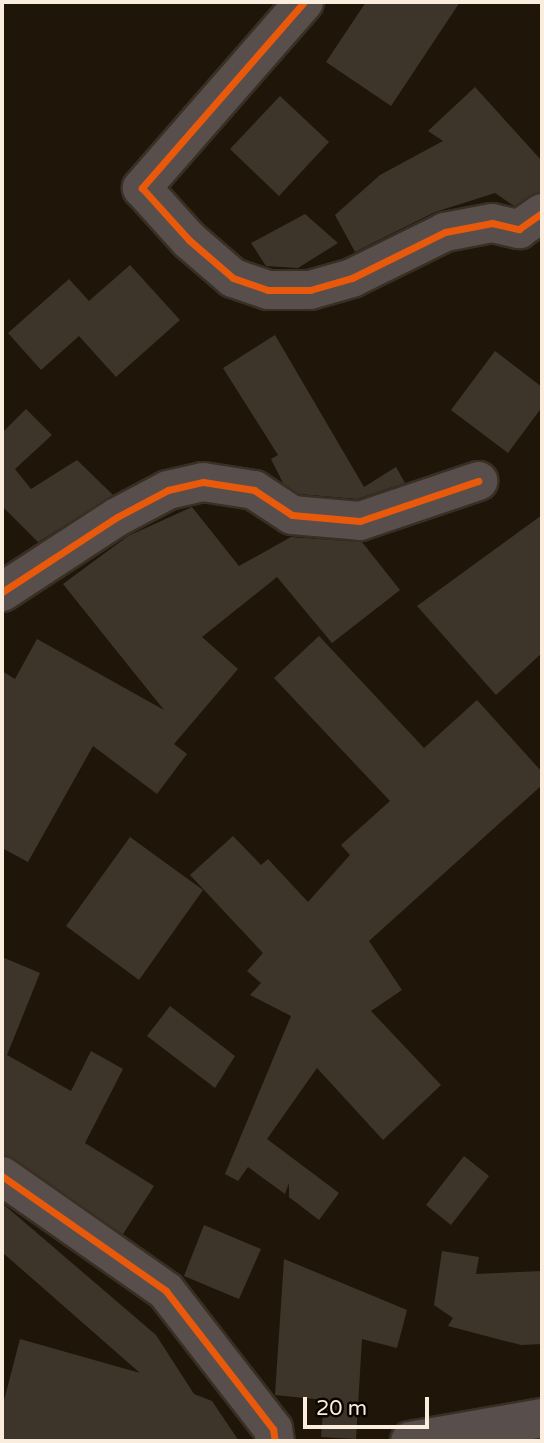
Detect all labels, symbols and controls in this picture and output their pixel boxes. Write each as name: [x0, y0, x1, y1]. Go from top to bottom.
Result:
scale bar: [306, 1384, 432, 1428]
text: 20 m: [316, 1396, 367, 1421]

